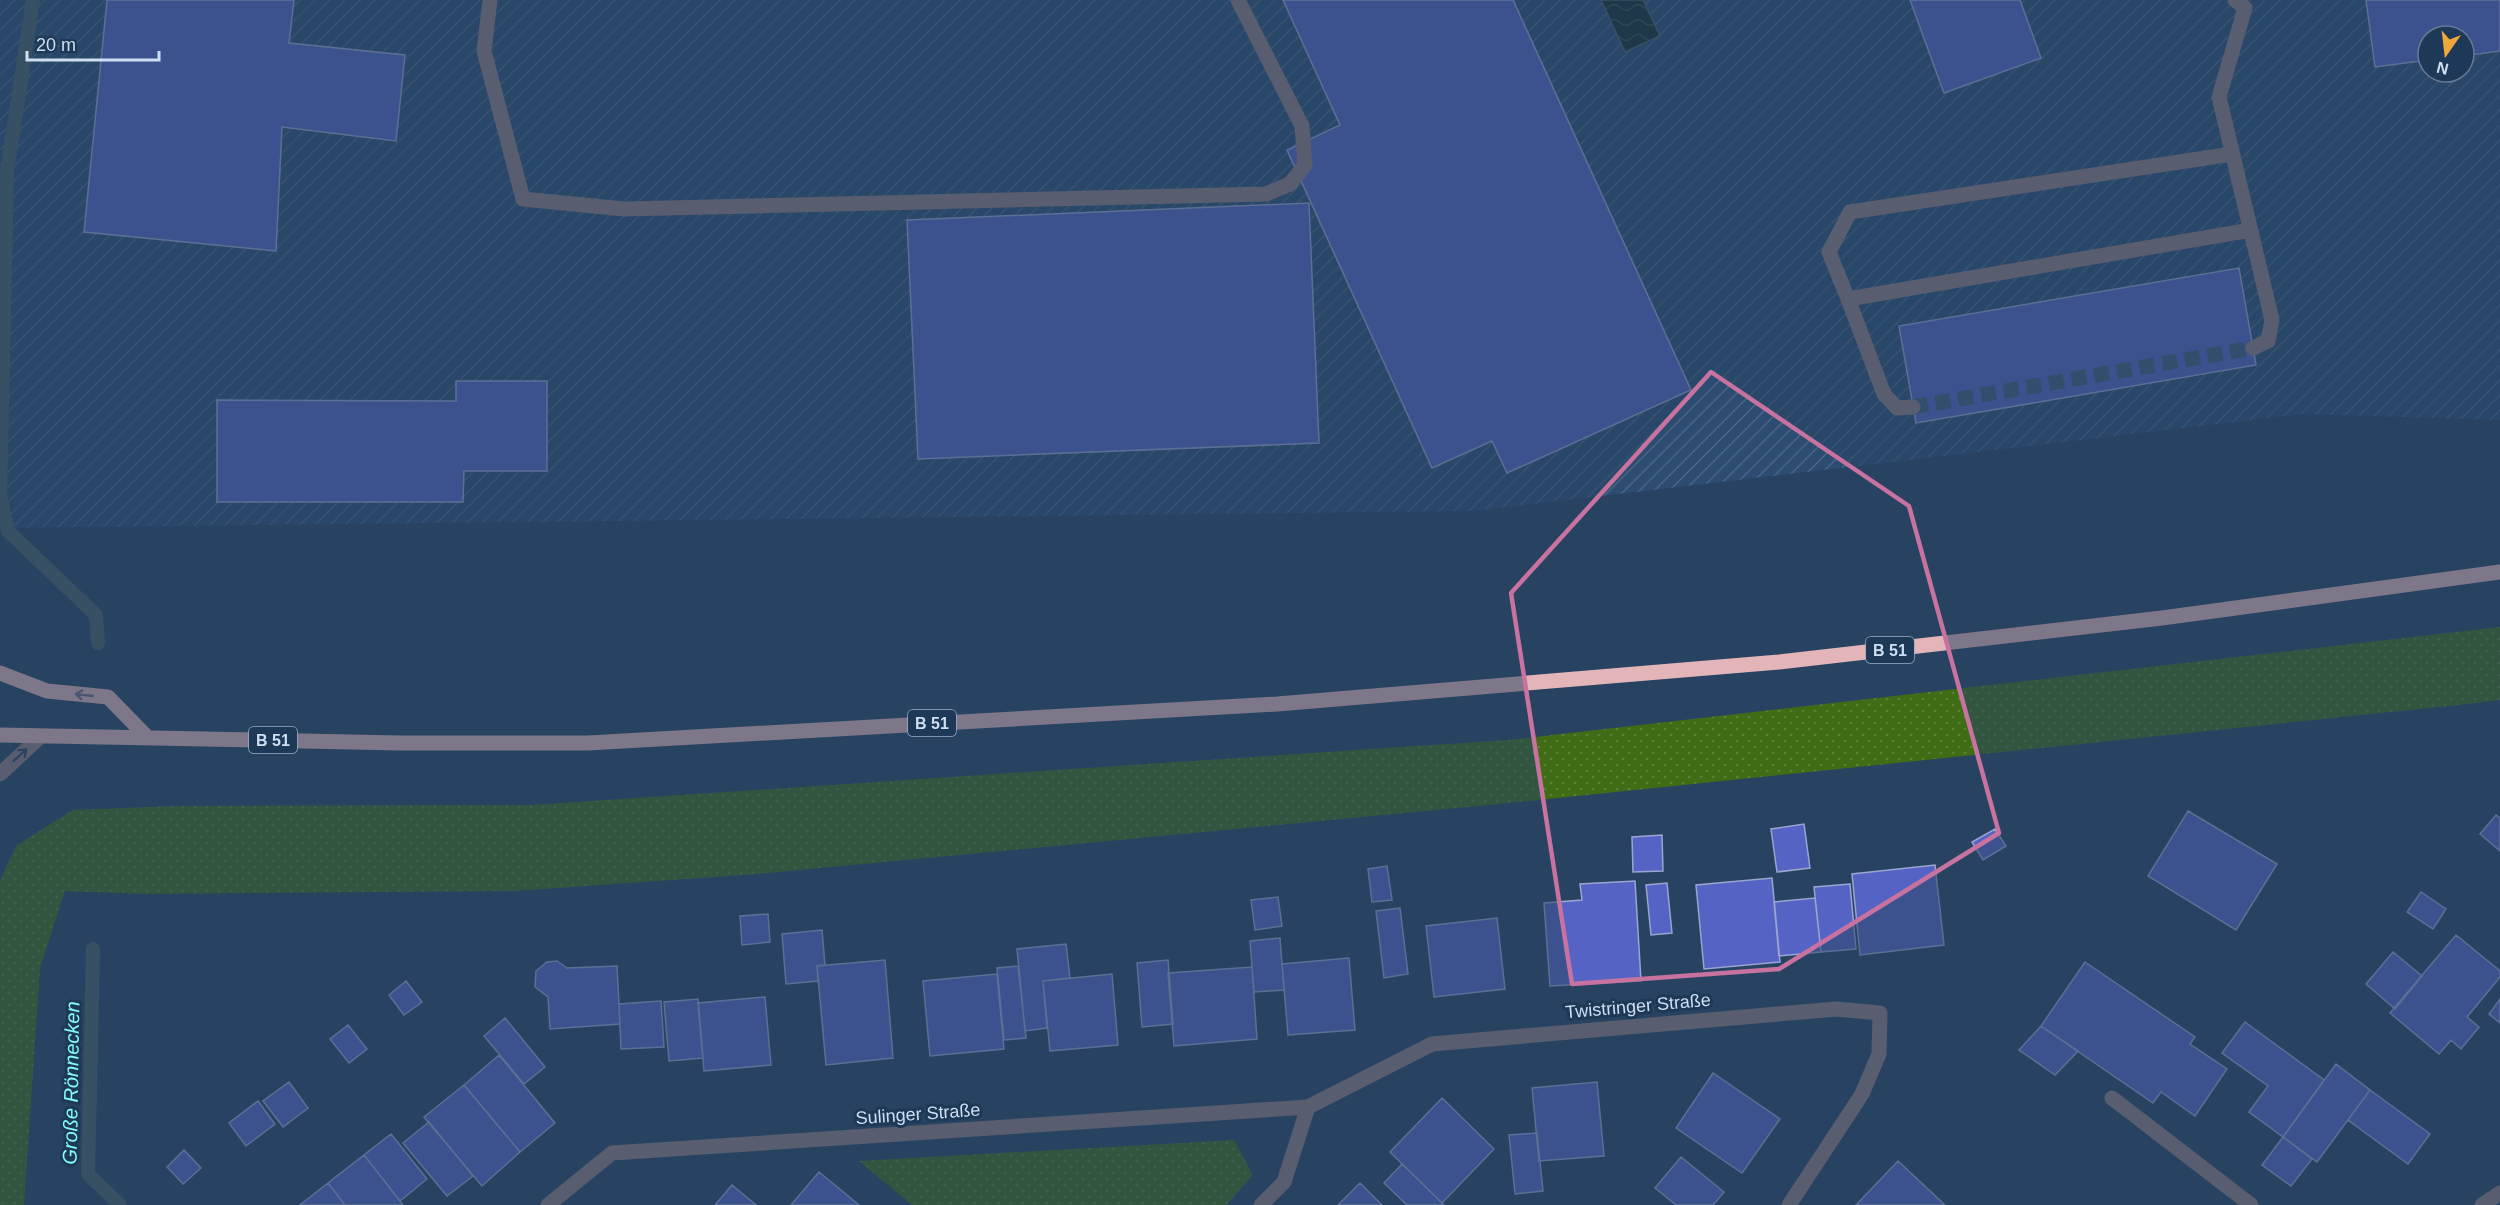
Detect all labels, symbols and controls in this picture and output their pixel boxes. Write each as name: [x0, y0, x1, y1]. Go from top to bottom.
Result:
scale bar: [27, 24, 159, 62]
north arrow: [2416, 24, 2476, 84]
text: 20 m: [36, 35, 76, 55]
text: N: [2435, 58, 2450, 78]
road number: B 51: [1866, 637, 1914, 663]
one-way arrow: [75, 689, 95, 700]
road number: B 51: [908, 710, 956, 736]
road number: B 51: [249, 727, 297, 753]
one-way arrow: [12, 749, 27, 763]
street label: Twistringer Straße: [1564, 990, 1712, 1022]
water label: Große Rönnecken: [59, 1001, 83, 1165]
street label: Sulinger Straße: [855, 1100, 981, 1128]

